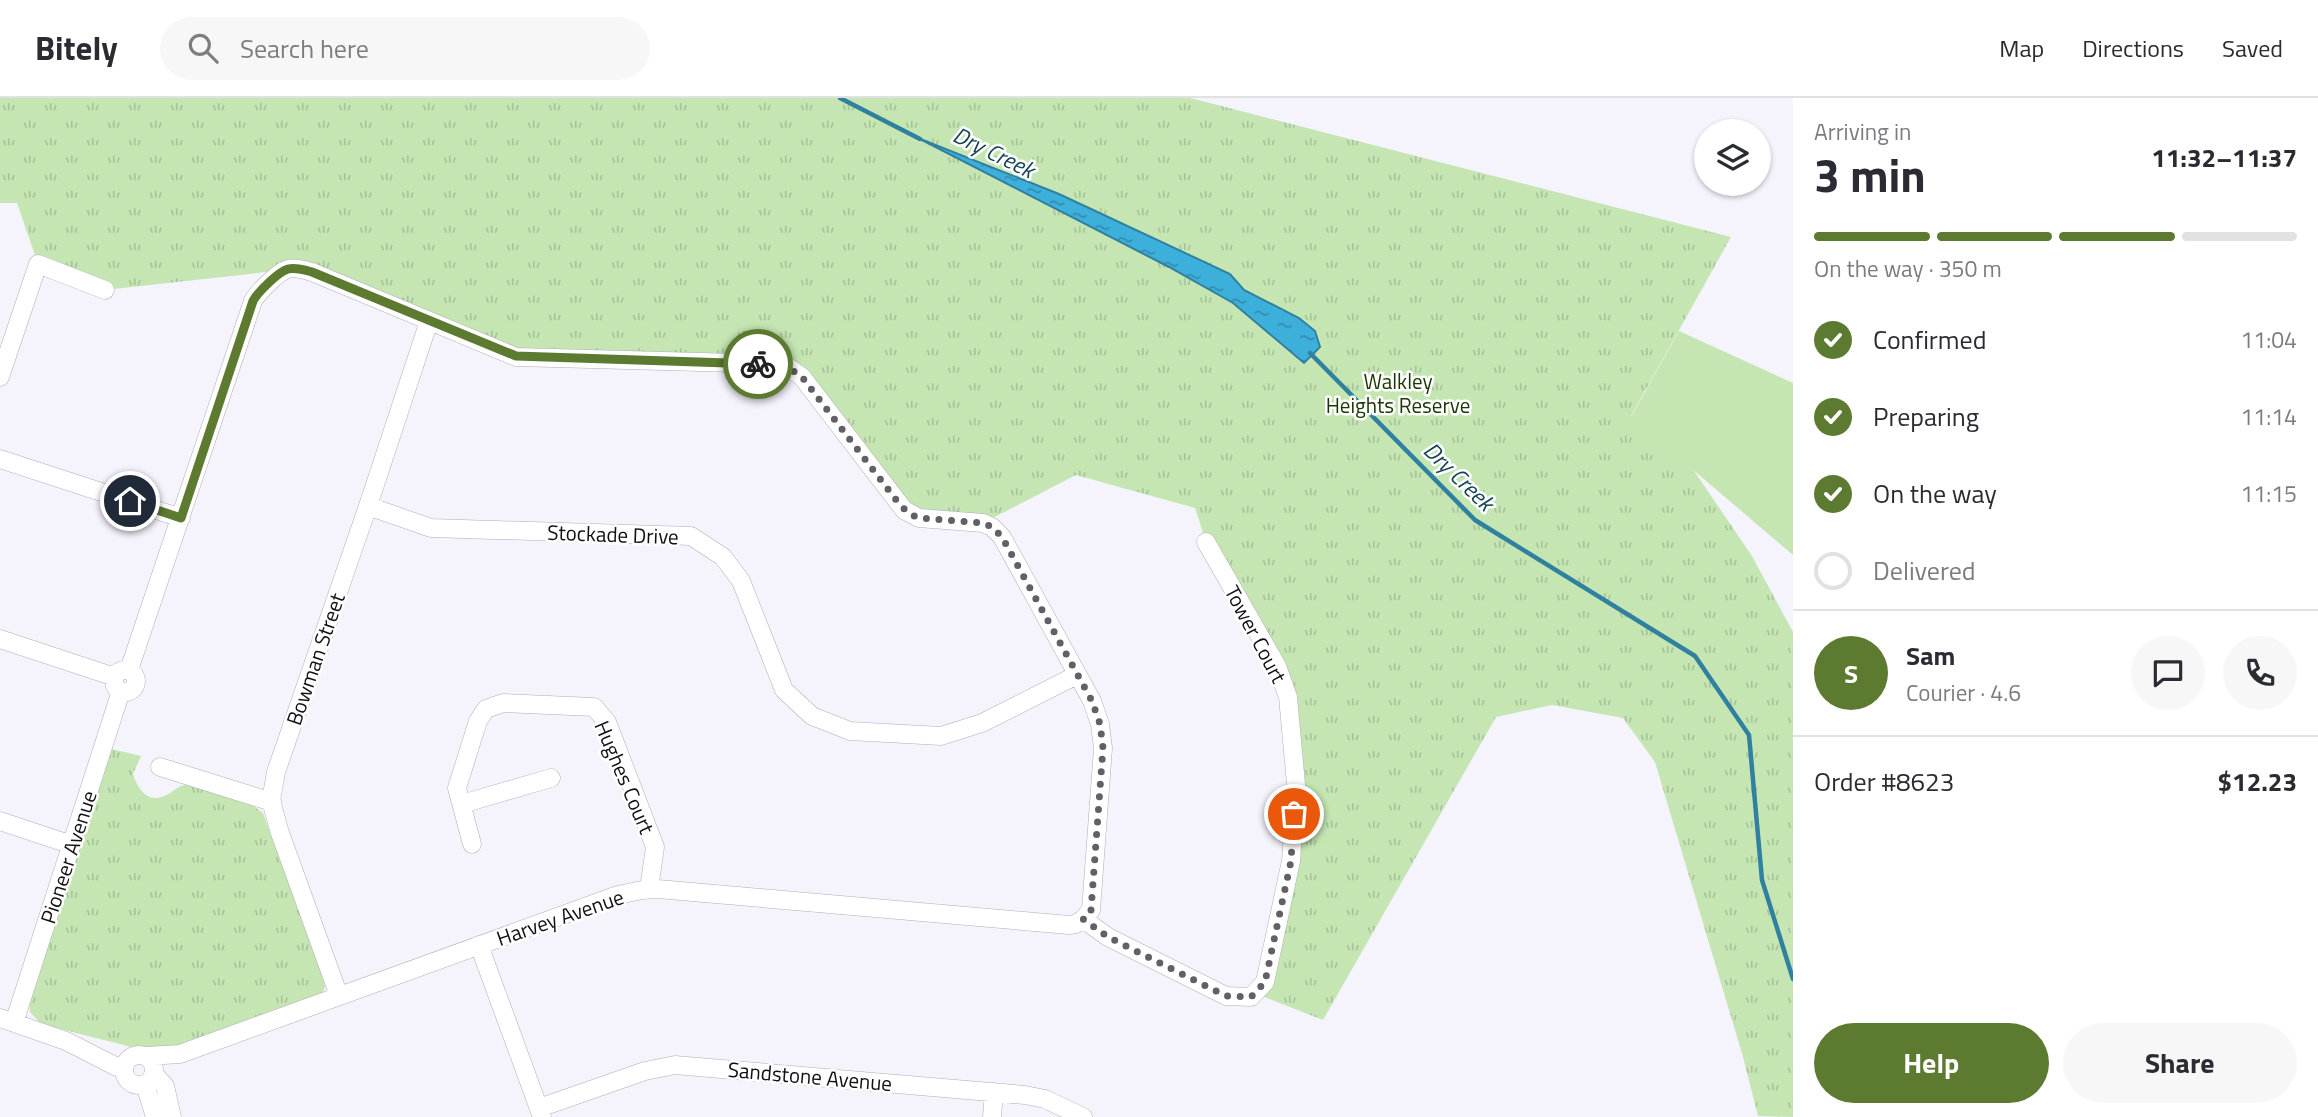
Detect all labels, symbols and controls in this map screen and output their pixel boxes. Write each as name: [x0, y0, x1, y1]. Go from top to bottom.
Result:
search box: [160, 17, 650, 80]
text: Bitely: [35, 23, 118, 73]
icon: search: [184, 29, 222, 67]
text: Search here: [240, 29, 369, 68]
text: Map: [1999, 30, 2044, 66]
text: Directions: [2082, 30, 2184, 66]
text: Saved: [2222, 30, 2283, 66]
text: Arriving in: [1814, 114, 1911, 149]
water label: Dry Creek: [947, 117, 1043, 188]
map controls: [1694, 119, 1771, 196]
button: layers: [1694, 119, 1771, 196]
text: 11:32–11:37: [2151, 138, 2297, 177]
text: 3 min: [1814, 140, 1926, 210]
text: On the way · 350 m: [1814, 251, 2002, 286]
text: Confirmed: [1873, 320, 1987, 359]
icon: check: [1814, 321, 1852, 359]
text: 11:04: [2240, 322, 2297, 357]
courier: [723, 329, 793, 399]
icon: bike: [739, 345, 777, 383]
park label: Walkley Heights Reserve: [1326, 365, 1470, 421]
text: Preparing: [1873, 397, 1979, 436]
icon: check: [1814, 398, 1852, 436]
text: 11:14: [2240, 399, 2297, 434]
water label: Dry Creek: [1416, 433, 1504, 521]
pin: [100, 471, 160, 531]
text: On the way: [1873, 474, 1997, 513]
icon: check: [1814, 475, 1852, 513]
text: 11:15: [2240, 476, 2297, 511]
icon: home: [111, 482, 149, 520]
street label: Stockade Drive: [547, 516, 679, 552]
text: Delivered: [1873, 551, 1976, 590]
street label: Tower Court: [1217, 579, 1295, 689]
street label: Bowman Street: [277, 588, 353, 729]
text: Sam: [1906, 636, 1955, 675]
button: chat: [2131, 636, 2205, 710]
button: phone: [2223, 636, 2297, 710]
text: S: [1844, 654, 1858, 693]
text: Courier · 4.6: [1906, 675, 2021, 710]
street label: Hughes Court: [587, 715, 664, 839]
text: Order #8623: [1814, 762, 1954, 801]
text: $12.23: [2218, 762, 2297, 801]
pin: [1264, 784, 1324, 844]
street label: Pioneer Avenue: [31, 786, 105, 928]
icon: bag: [1275, 795, 1313, 833]
street label: Harvey Avenue: [492, 880, 628, 954]
button: Help: [1814, 1023, 2049, 1103]
button: Share: [2063, 1023, 2297, 1103]
street label: Sandstone Avenue: [727, 1053, 893, 1099]

